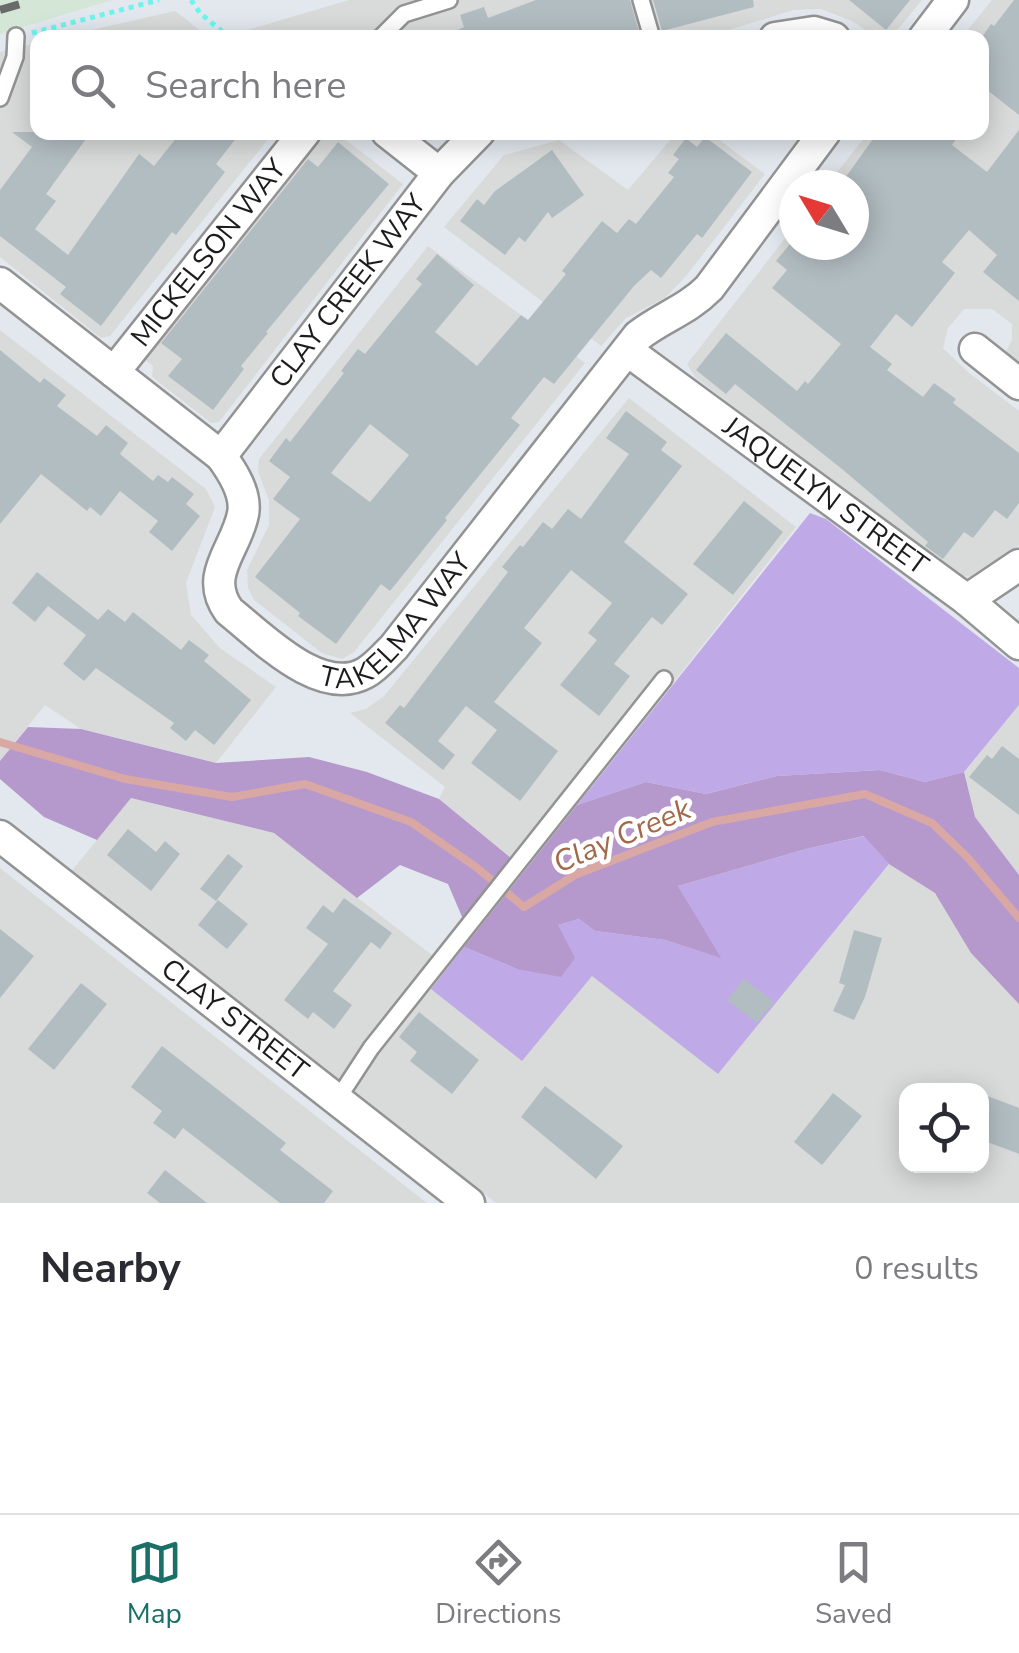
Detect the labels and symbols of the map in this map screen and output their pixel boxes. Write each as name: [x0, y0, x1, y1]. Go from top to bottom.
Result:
street label: MICKELSON WAY: [122, 150, 296, 355]
north arrow: [779, 170, 869, 260]
street label: CLAY CREEK WAY: [261, 185, 436, 396]
street label: JAQUELYN STREET: [714, 407, 936, 584]
street label: TAKELMA WAY: [316, 544, 481, 698]
water label: Clay Creek: [547, 788, 698, 883]
street label: CLAY STREET: [153, 950, 316, 1089]

